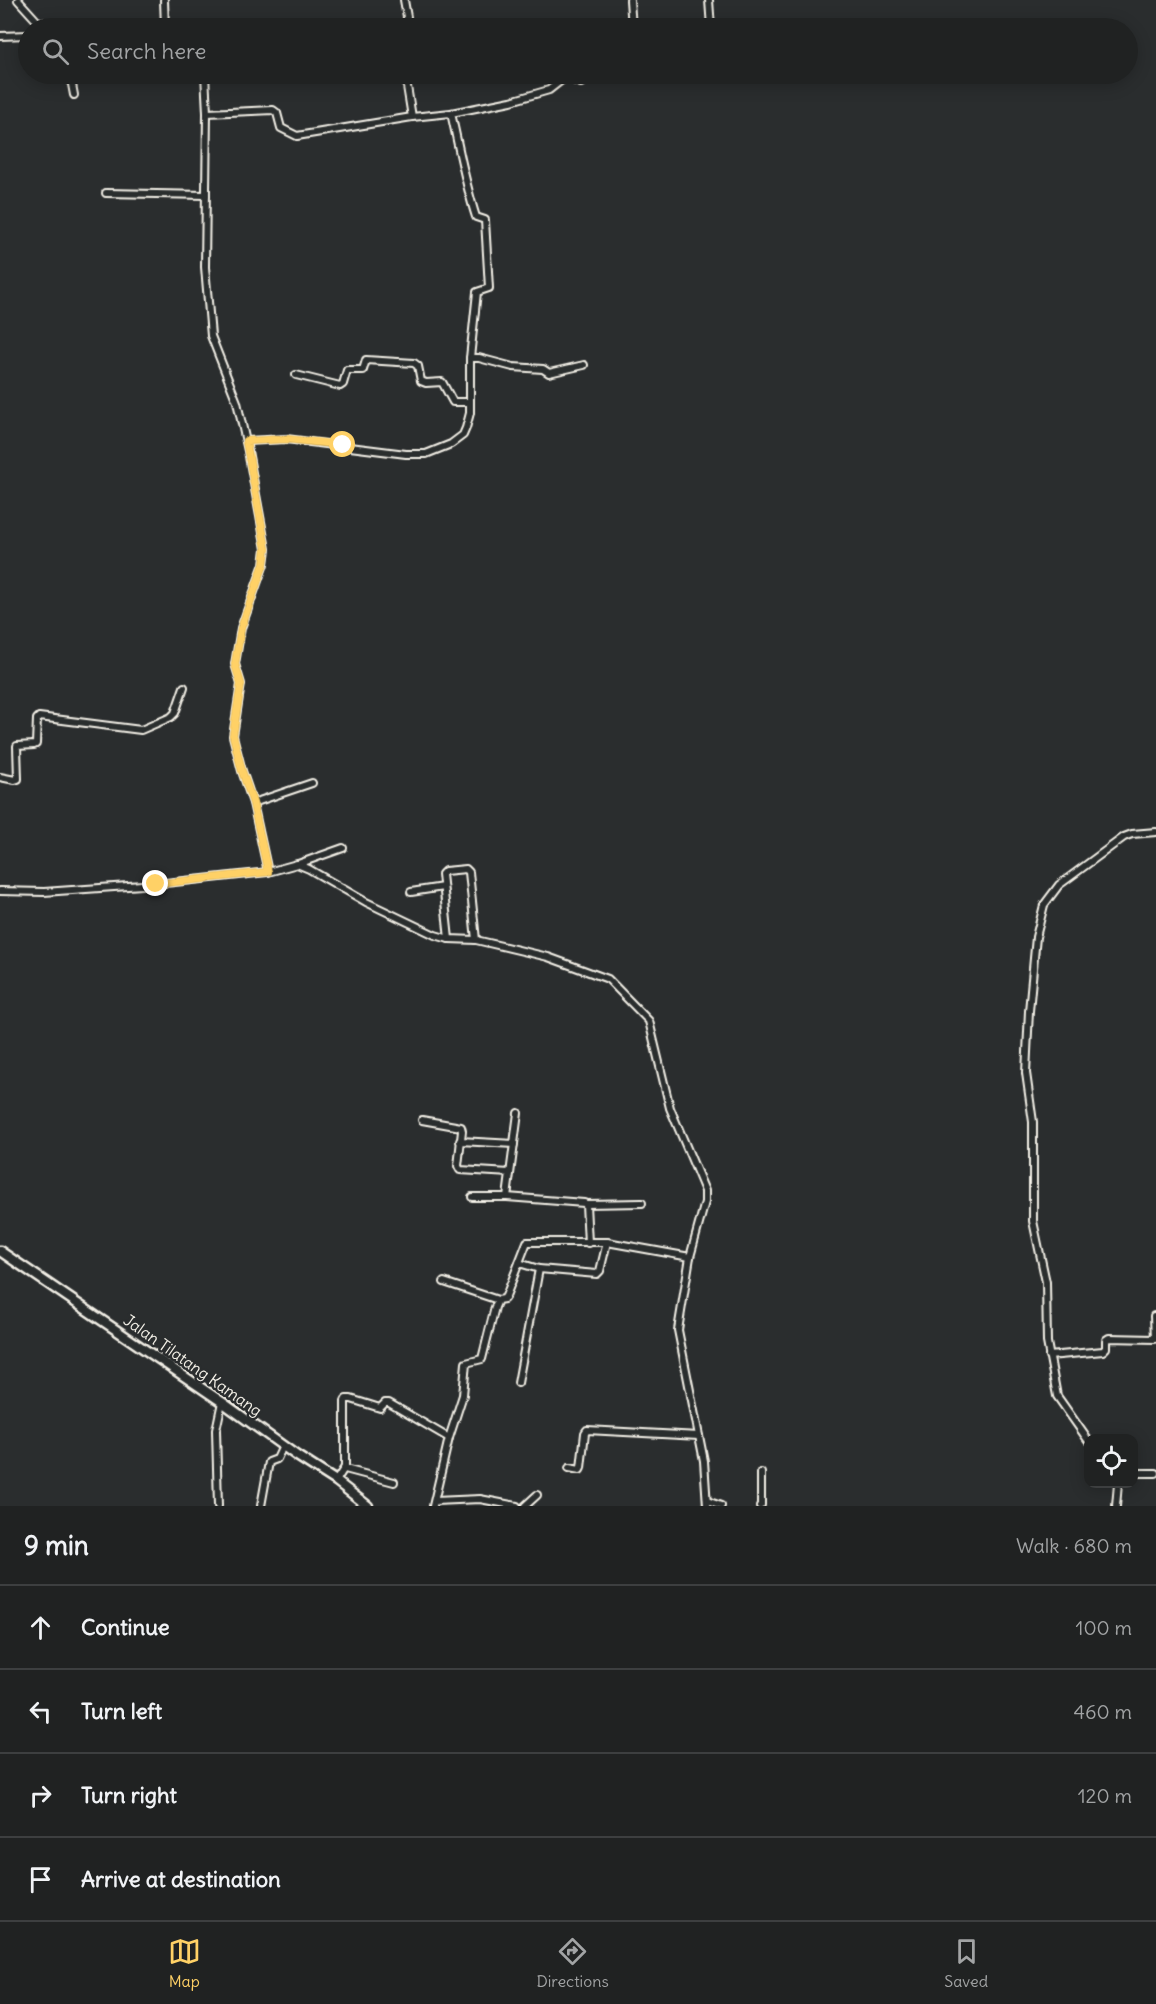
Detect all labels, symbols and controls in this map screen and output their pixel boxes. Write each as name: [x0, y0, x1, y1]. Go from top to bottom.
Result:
search box: [18, 18, 1138, 84]
icon: search: [39, 35, 72, 68]
text: Search here: [87, 37, 206, 65]
route start: [329, 431, 355, 457]
route end: [142, 870, 168, 896]
street label: Jalan Tilatang Kamang: [120, 1310, 266, 1420]
map controls: [1084, 1434, 1138, 1488]
button: locate: [1084, 1434, 1138, 1488]
text: 9 min: [24, 1529, 89, 1562]
text: Walk · 680 m: [1016, 1533, 1132, 1558]
icon: ahead: [24, 1611, 57, 1644]
text: Continue: [81, 1613, 170, 1641]
text: 100 m: [1075, 1615, 1132, 1640]
icon: left: [24, 1695, 57, 1728]
text: Turn left: [81, 1697, 162, 1725]
text: 460 m: [1073, 1699, 1132, 1724]
icon: right: [24, 1779, 57, 1812]
text: Turn right: [81, 1781, 177, 1809]
text: 120 m: [1078, 1783, 1132, 1808]
icon: arrive: [24, 1863, 57, 1896]
text: Arrive at destination: [81, 1865, 281, 1893]
tab: Map: [168, 1935, 201, 1991]
tab: Directions: [536, 1935, 609, 1991]
tab: Saved: [944, 1935, 988, 1991]

